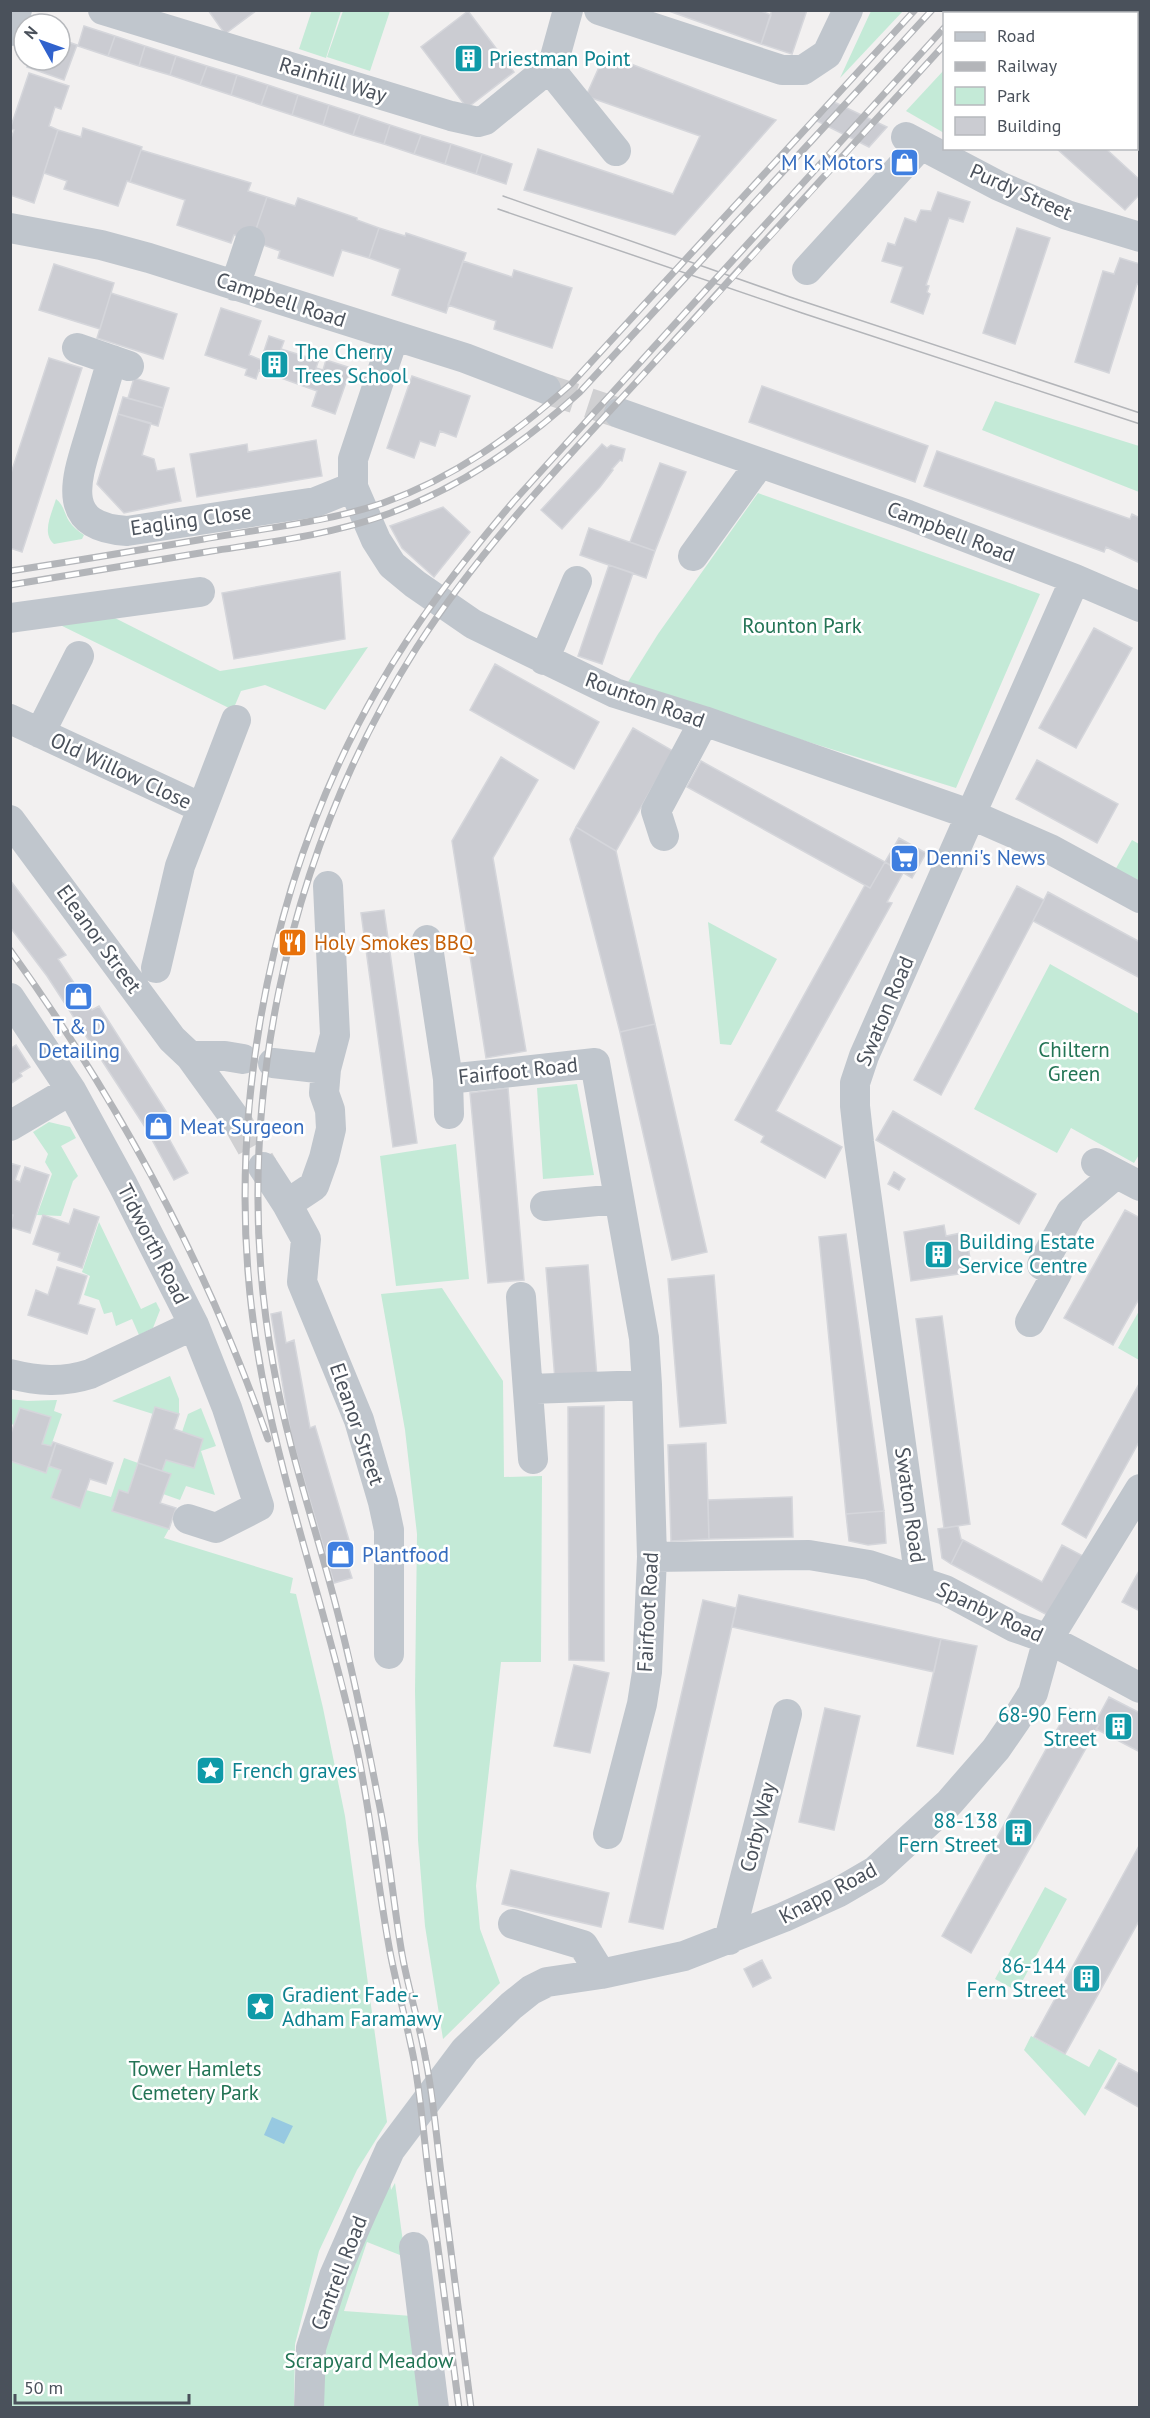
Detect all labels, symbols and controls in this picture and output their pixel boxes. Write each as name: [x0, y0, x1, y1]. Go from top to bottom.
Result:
north arrow: [12, 12, 72, 72]
legend: [943, 12, 1138, 150]
text: N: [19, 22, 42, 43]
text: Road: [997, 24, 1035, 47]
building icon: Priestman Point: [452, 43, 484, 75]
place label: Priestman Point: [489, 45, 630, 72]
street label: Rainhill Way: [276, 50, 390, 109]
text: Railway: [997, 54, 1058, 77]
text: Park: [997, 84, 1030, 107]
text: Building: [997, 114, 1061, 137]
shop icon: M K Motors: [888, 147, 920, 179]
place label: M K Motors: [781, 149, 883, 176]
street label: Purdy Street: [966, 157, 1077, 226]
street label: Campbell Road: [213, 266, 349, 333]
place label: The Cherry Trees School: [295, 338, 408, 389]
building icon: The Cherry Trees School: [258, 348, 290, 380]
street label: Campbell Road: [883, 495, 1019, 568]
street label: Eagling Close: [129, 498, 253, 541]
park label: Rounton Park: [742, 612, 862, 639]
street label: Rounton Road: [582, 665, 709, 734]
street label: Old Willow Close: [46, 726, 196, 815]
supermarket icon: Denni's News: [889, 842, 921, 874]
place label: Denni's News: [926, 844, 1046, 871]
street label: Eleanor Street: [51, 879, 148, 998]
restaurant icon: Holy Smokes BBQ: [277, 927, 309, 959]
place label: Holy Smokes BBQ: [314, 929, 474, 956]
street label: Swaton Road: [849, 952, 920, 1070]
shop icon: T & D Detailing: [63, 980, 95, 1012]
place label: T & D Detailing: [38, 1013, 120, 1064]
park label: Chiltern Green: [1038, 1036, 1110, 1087]
street label: Fairfoot Road: [457, 1051, 579, 1090]
shop icon: Meat Surgeon: [143, 1111, 175, 1143]
place label: Meat Surgeon: [180, 1113, 305, 1140]
street label: Tidworth Road: [112, 1179, 195, 1308]
place label: Building Estate Service Centre: [959, 1228, 1095, 1279]
building icon: Building Estate Service Centre: [922, 1238, 954, 1270]
street label: Eleanor Street: [324, 1359, 391, 1489]
street label: Swaton Road: [889, 1445, 932, 1565]
shop icon: Plantfood: [325, 1539, 357, 1571]
place label: Plantfood: [362, 1541, 449, 1568]
street label: Fairfoot Road: [631, 1551, 664, 1673]
street label: Spanby Road: [933, 1575, 1048, 1648]
place label: 68-90 Fern Street: [998, 1701, 1097, 1752]
building icon: 68-90 Fern Street: [1102, 1711, 1134, 1743]
place icon: French graves: [195, 1755, 227, 1787]
place label: French graves: [232, 1757, 357, 1784]
street label: Corby Way: [733, 1779, 782, 1875]
place label: 88-138 Fern Street: [899, 1807, 998, 1858]
building icon: 88-138 Fern Street: [1003, 1817, 1035, 1849]
street label: Knapp Road: [774, 1856, 881, 1930]
place label: 86-144 Fern Street: [967, 1952, 1066, 2003]
building icon: 86-144 Fern Street: [1071, 1962, 1103, 1994]
place label: Gradient Fade - Adham Faramawy: [282, 1981, 442, 2032]
place icon: Gradient Fade - Adham Faramawy: [245, 1991, 277, 2023]
park label: Tower Hamlets Cemetery Park: [129, 2055, 261, 2106]
street label: Cantrell Road: [304, 2212, 373, 2334]
park label: Scrapyard Meadow: [285, 2347, 454, 2374]
scale bar: [15, 2367, 189, 2405]
text: 50 m: [24, 2376, 63, 2399]

